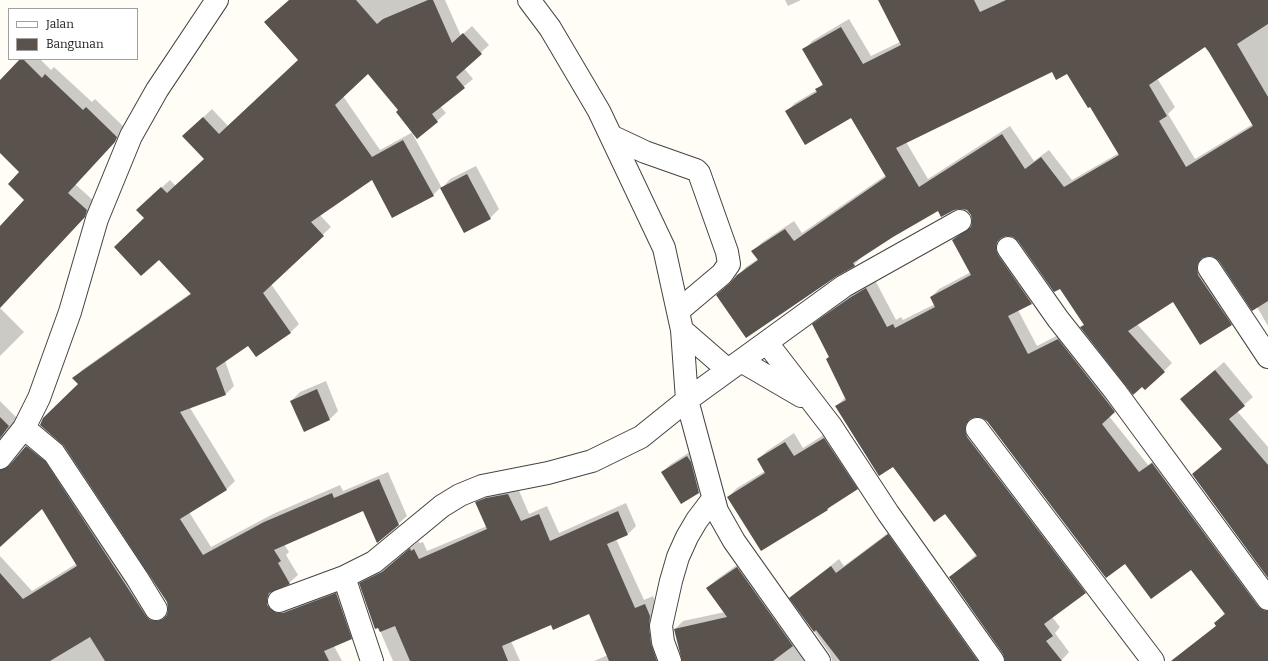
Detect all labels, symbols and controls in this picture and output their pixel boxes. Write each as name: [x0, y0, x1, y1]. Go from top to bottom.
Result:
legend: [8, 8, 138, 60]
text: Jalan: [46, 17, 74, 31]
text: Bangunan: [46, 37, 104, 51]

